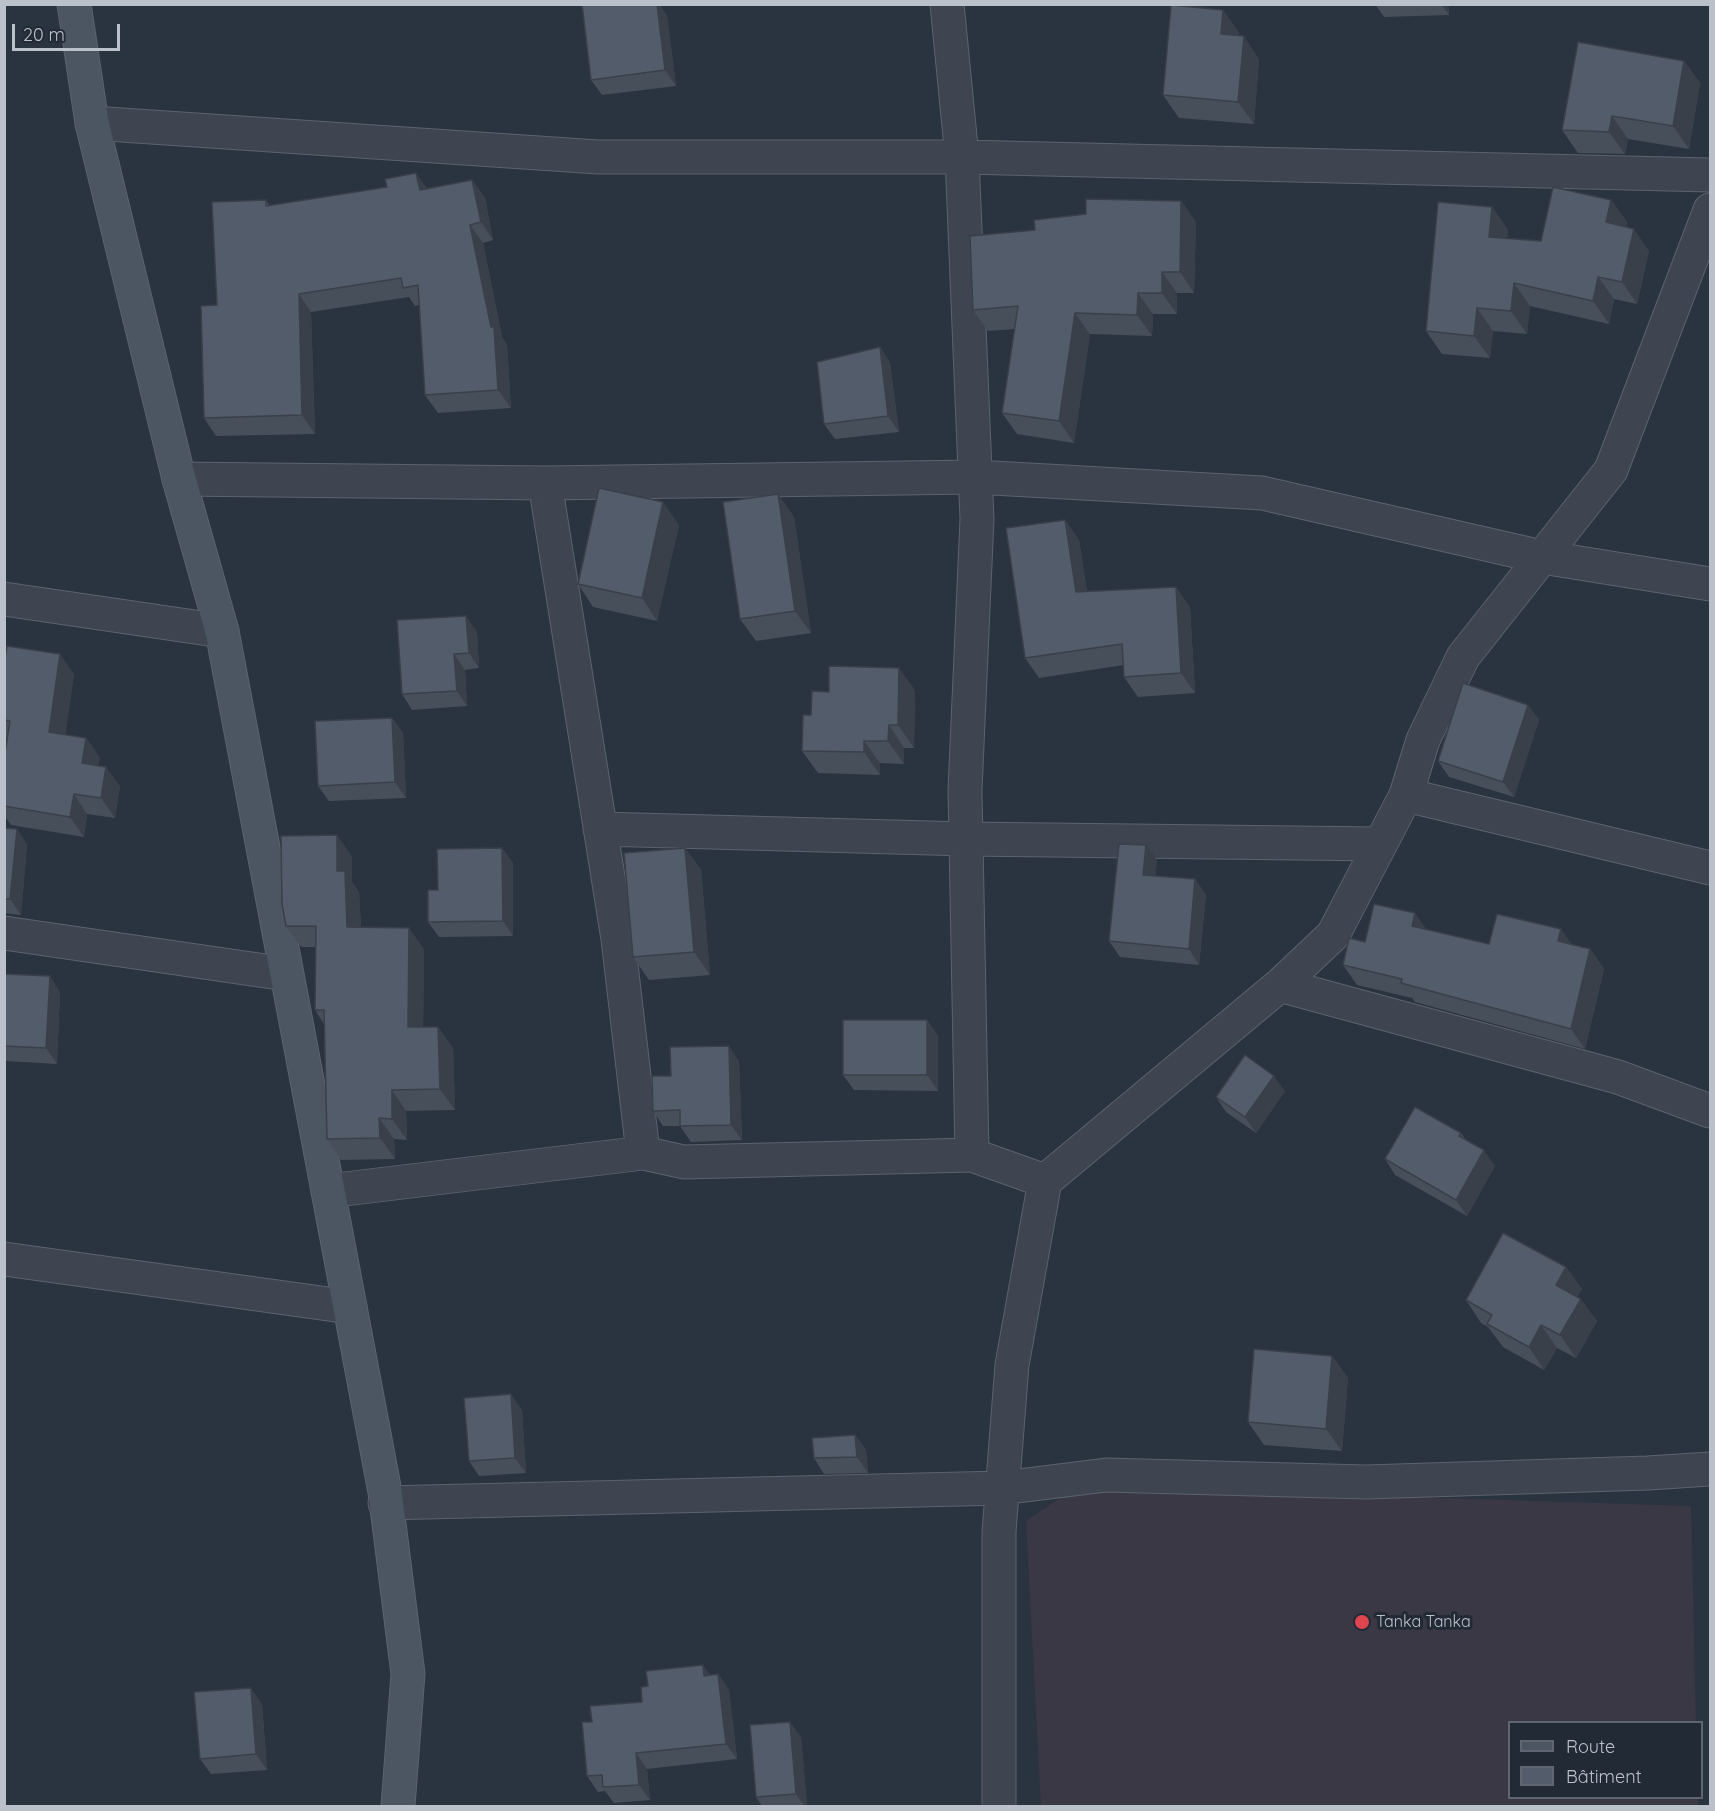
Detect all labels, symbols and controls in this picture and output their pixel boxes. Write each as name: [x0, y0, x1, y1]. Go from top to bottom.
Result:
scale bar: [15, 12, 123, 50]
text: 20 m: [23, 23, 65, 46]
place label: Tanka Tanka: [1376, 1612, 1471, 1632]
marker: Tanka Tanka: [1353, 1613, 1371, 1631]
legend: [1508, 1721, 1703, 1799]
text: Route: [1566, 1735, 1615, 1758]
text: Bâtiment: [1566, 1765, 1642, 1788]

